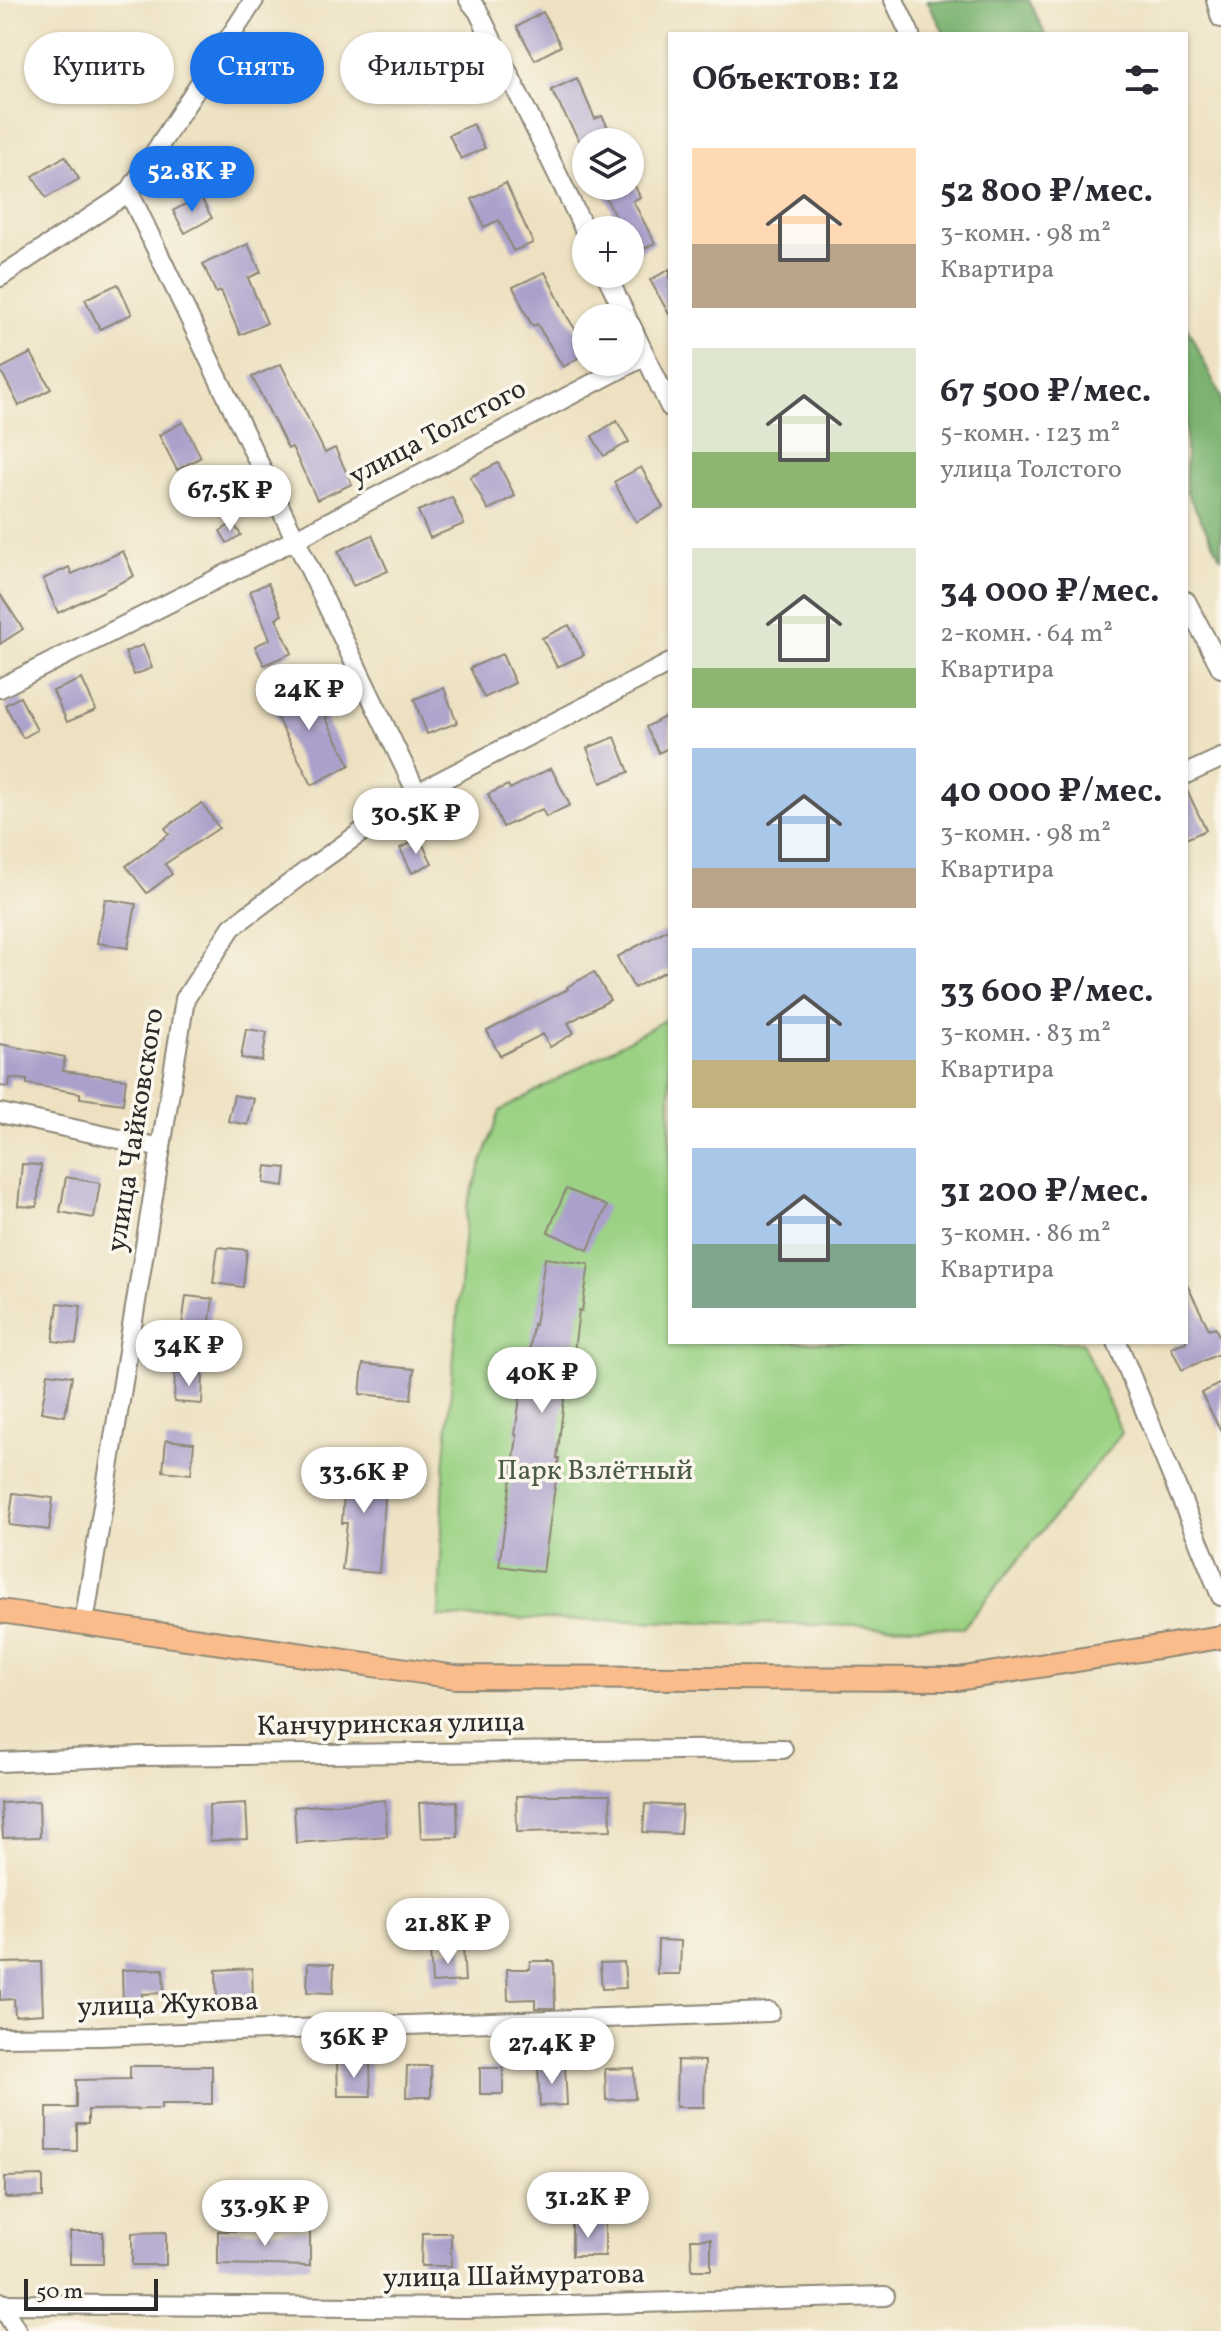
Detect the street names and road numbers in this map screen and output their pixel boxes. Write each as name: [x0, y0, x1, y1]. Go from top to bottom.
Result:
street label: улица Толстого: [342, 370, 534, 496]
street label: улица Чайковского: [97, 1005, 175, 1255]
street label: Канчуринская улица: [256, 1703, 526, 1747]
street label: улица Жукова: [77, 1982, 259, 2028]
street label: улица Шаймуратова: [382, 2255, 646, 2299]

